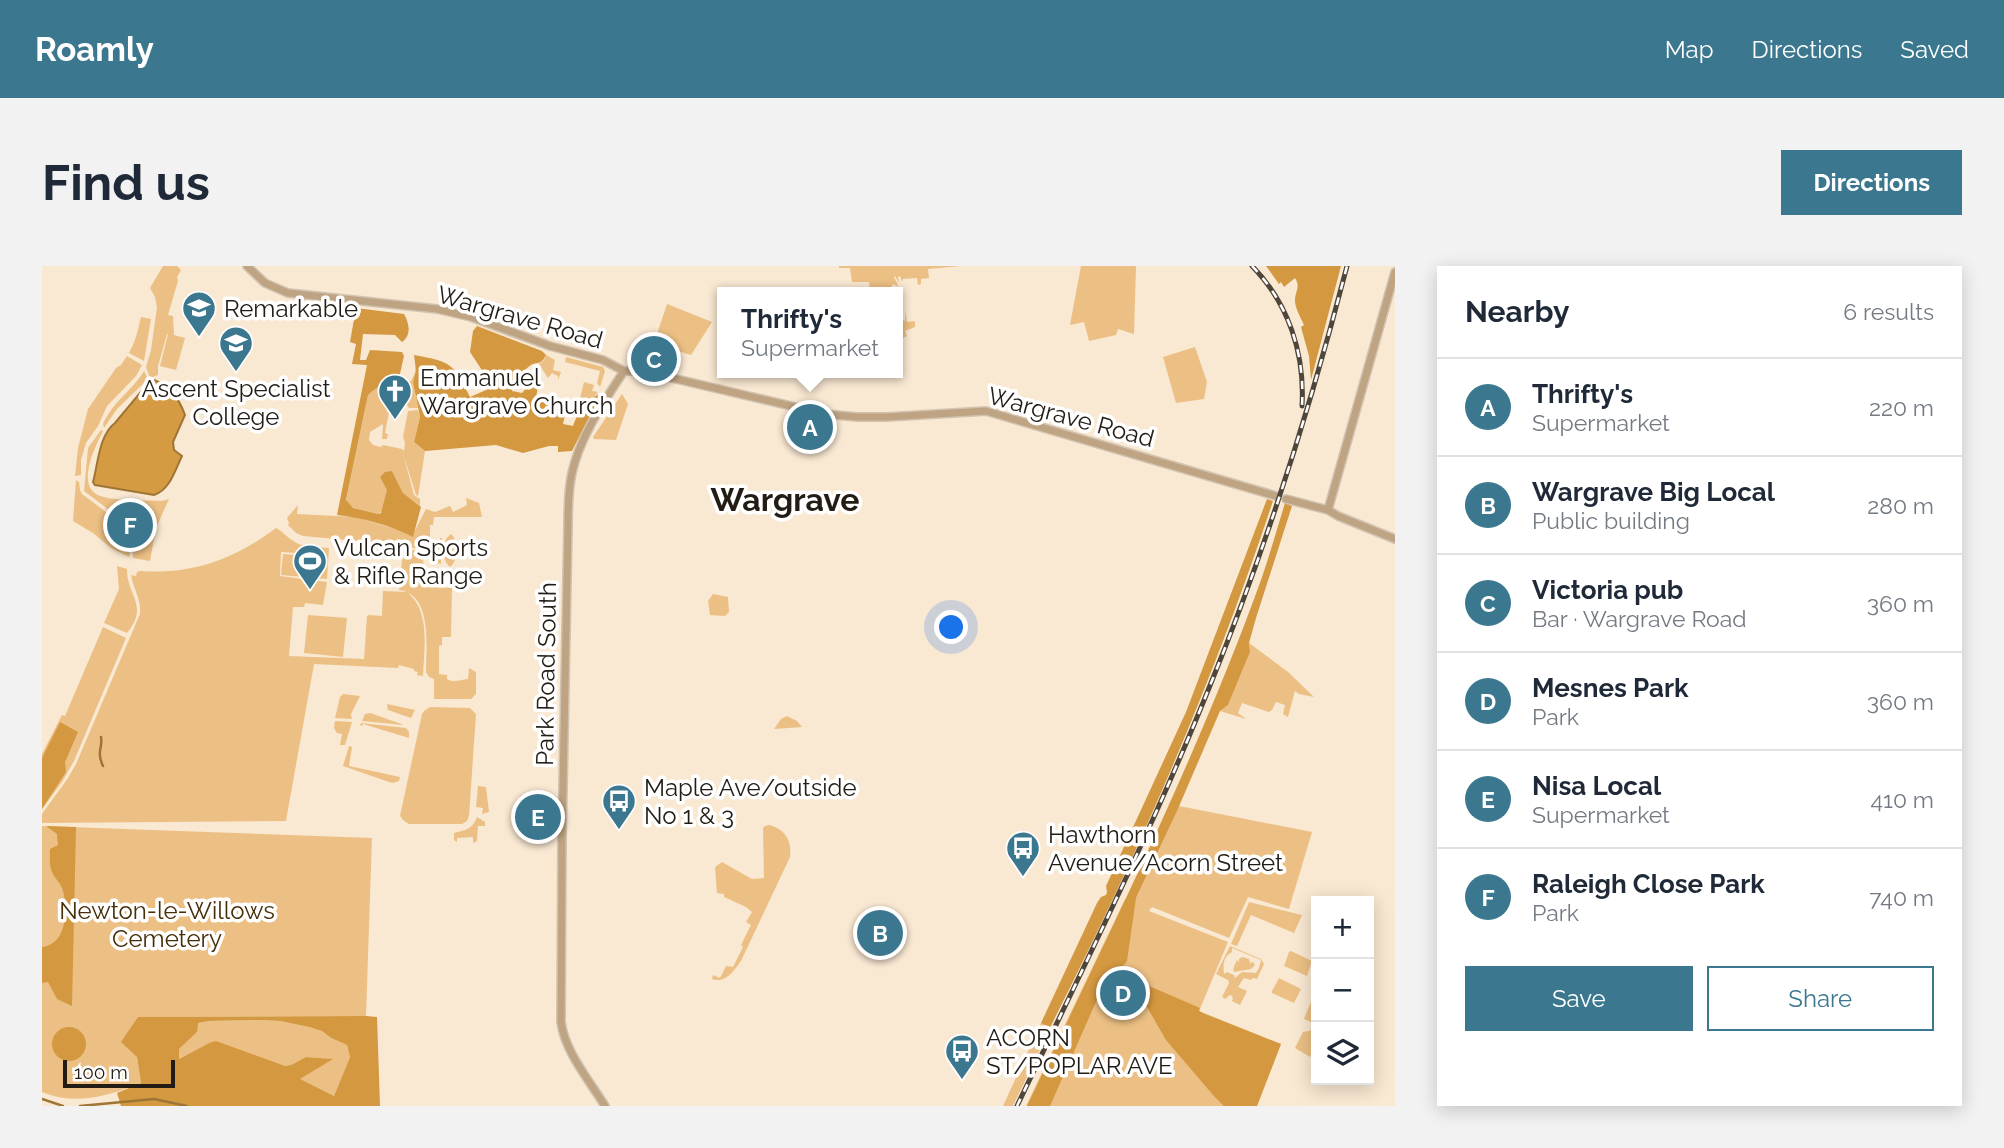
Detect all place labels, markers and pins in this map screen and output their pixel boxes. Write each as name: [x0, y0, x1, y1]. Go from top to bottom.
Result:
school or university icon: Remarkable: [180, 289, 218, 338]
place label: Remarkable: [224, 294, 358, 323]
school or university icon: Ascent Specialist College: [217, 324, 255, 373]
pin: C: [631, 333, 677, 385]
place label: Emmanuel Wargrave Church: [420, 363, 613, 420]
church icon: Emmanuel Wargrave Church: [376, 372, 414, 421]
place label: Ascent Specialist College: [141, 374, 331, 431]
pin: A: [787, 401, 833, 453]
pin: F: [107, 499, 153, 551]
place label: Vulcan Sports & Rifle Range: [334, 533, 488, 590]
sports icon: Vulcan Sports & Rifle Range: [291, 542, 329, 591]
place label: Maple Ave/outside No 1 & 3: [644, 773, 857, 830]
bus stop icon: Maple Ave/outside No 1 & 3: [600, 782, 638, 831]
pin: E: [515, 791, 561, 843]
place label: Hawthorn Avenue/Acorn Street: [1048, 820, 1283, 877]
bus stop icon: Hawthorn Avenue/Acorn Street: [1004, 829, 1042, 878]
pin: B: [857, 907, 903, 959]
pin: D: [1100, 967, 1146, 1019]
place label: ACORN ST/POPLAR AVE: [986, 1023, 1173, 1080]
bus stop icon: ACORN ST/POPLAR AVE: [943, 1032, 981, 1081]

